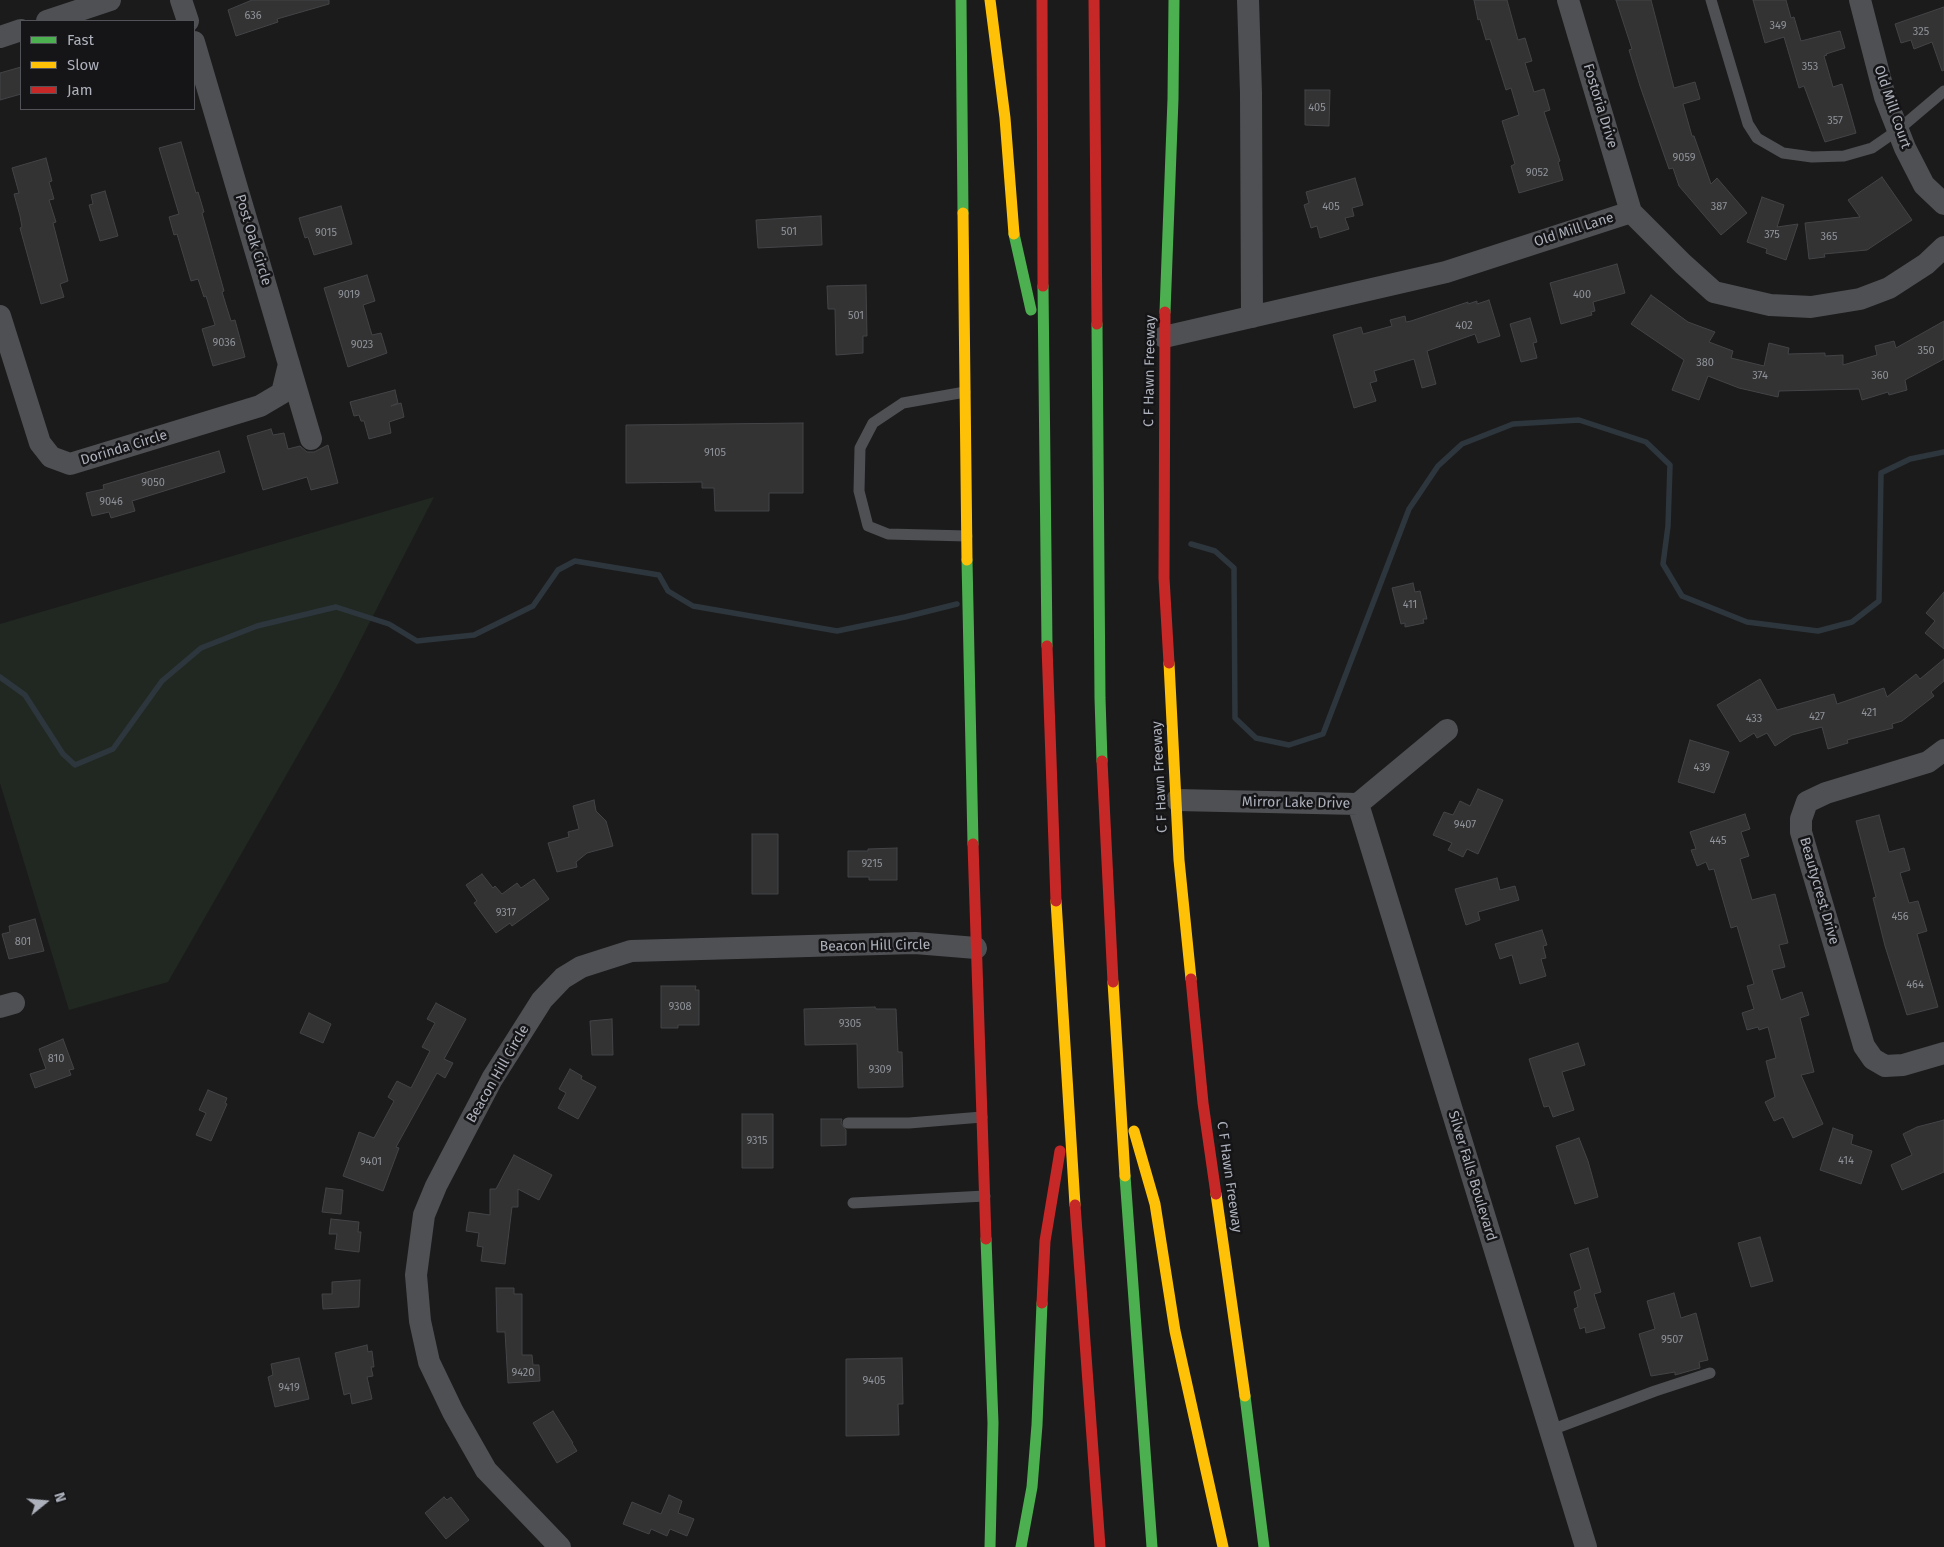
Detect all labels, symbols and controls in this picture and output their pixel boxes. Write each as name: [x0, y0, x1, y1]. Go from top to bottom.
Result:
house number: 636: [244, 9, 262, 23]
house number: 349: [1770, 19, 1786, 33]
legend: [20, 20, 195, 110]
house number: 325: [1913, 25, 1929, 39]
text: Fast: [67, 31, 94, 49]
text: Slow: [67, 56, 99, 74]
house number: 353: [1802, 60, 1818, 74]
street label: Fostoria Drive: [1579, 62, 1621, 150]
street label: Old Mill Court: [1870, 63, 1914, 151]
text: Jam: [67, 81, 93, 99]
house number: 405: [1308, 101, 1326, 115]
house number: 357: [1827, 114, 1843, 128]
house number: 9059: [1672, 151, 1696, 165]
house number: 9052: [1526, 166, 1548, 180]
street label: Post Oak Circle: [231, 192, 275, 288]
house number: 405: [1322, 200, 1340, 214]
house number: 387: [1711, 200, 1727, 214]
street label: Old Mill Lane: [1532, 209, 1616, 251]
house number: 501: [781, 225, 797, 239]
house number: 9015: [315, 226, 337, 240]
house number: 375: [1764, 228, 1780, 242]
house number: 365: [1821, 230, 1837, 244]
house number: 9019: [338, 288, 360, 302]
house number: 400: [1573, 288, 1591, 302]
house number: 501: [848, 309, 864, 323]
street label: C F Hawn Freeway: [1141, 315, 1159, 427]
house number: 402: [1455, 319, 1473, 333]
house number: 9036: [212, 336, 236, 350]
house number: 9023: [351, 338, 373, 352]
house number: 350: [1917, 344, 1935, 358]
house number: 380: [1696, 356, 1714, 370]
house number: 374: [1752, 369, 1768, 383]
house number: 360: [1871, 369, 1889, 383]
street label: Dorinda Circle: [79, 427, 169, 469]
house number: 9105: [704, 446, 726, 460]
house number: 9050: [141, 476, 165, 490]
house number: 9046: [99, 495, 123, 509]
house number: 411: [1403, 598, 1417, 612]
house number: 421: [1861, 706, 1877, 720]
house number: 427: [1809, 710, 1825, 724]
house number: 433: [1746, 712, 1762, 726]
street label: C F Hawn Freeway: [1149, 721, 1171, 833]
house number: 439: [1694, 761, 1710, 775]
street label: Mirror Lake Drive: [1242, 794, 1350, 812]
house number: 9407: [1454, 818, 1476, 832]
house number: 445: [1709, 834, 1727, 848]
street label: Beautycrest Drive: [1796, 835, 1842, 947]
house number: 9215: [862, 857, 882, 871]
house number: 9317: [496, 906, 516, 920]
house number: 456: [1891, 910, 1909, 924]
house number: 801: [15, 935, 31, 949]
street label: Beacon Hill Circle: [820, 937, 930, 955]
house number: 464: [1906, 978, 1924, 992]
house number: 9308: [668, 1000, 692, 1014]
house number: 9305: [839, 1017, 861, 1031]
street label: Beacon Hill Circle: [463, 1022, 533, 1126]
house number: 810: [48, 1052, 64, 1066]
house number: 9309: [869, 1063, 891, 1077]
street label: Silver Falls Boulevard: [1444, 1109, 1500, 1243]
street label: C F Hawn Freeway: [1213, 1120, 1245, 1234]
house number: 9315: [746, 1134, 768, 1148]
house number: 414: [1838, 1154, 1854, 1168]
house number: 9401: [360, 1155, 382, 1169]
house number: 9507: [1661, 1333, 1683, 1347]
house number: 9420: [512, 1366, 534, 1380]
house number: 9405: [862, 1374, 886, 1388]
house number: 9419: [278, 1381, 300, 1395]
north arrow: [20, 1477, 70, 1527]
text: N: [50, 1491, 69, 1504]

